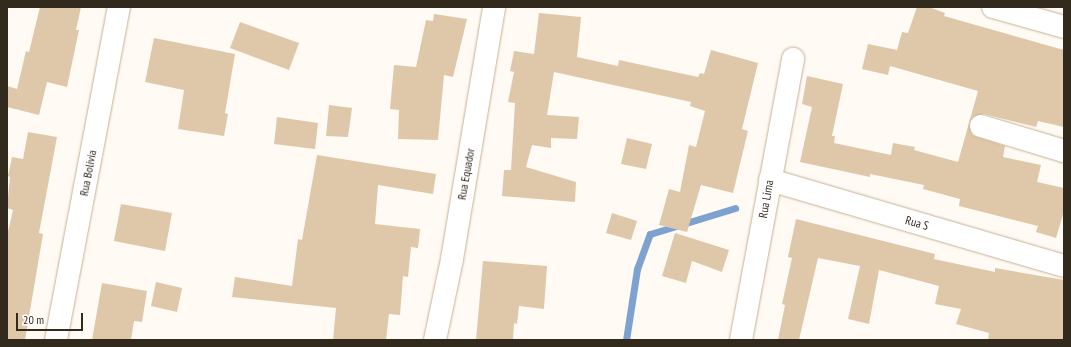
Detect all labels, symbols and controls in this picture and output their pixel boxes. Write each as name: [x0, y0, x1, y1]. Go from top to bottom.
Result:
street label: Rua Equador: [454, 147, 478, 201]
street label: Rua Bolívia: [76, 149, 100, 197]
street label: Rua Lima: [756, 179, 776, 219]
street label: Rua S: [904, 213, 930, 233]
scale bar: [18, 305, 85, 331]
text: 20 m: [23, 312, 44, 327]

